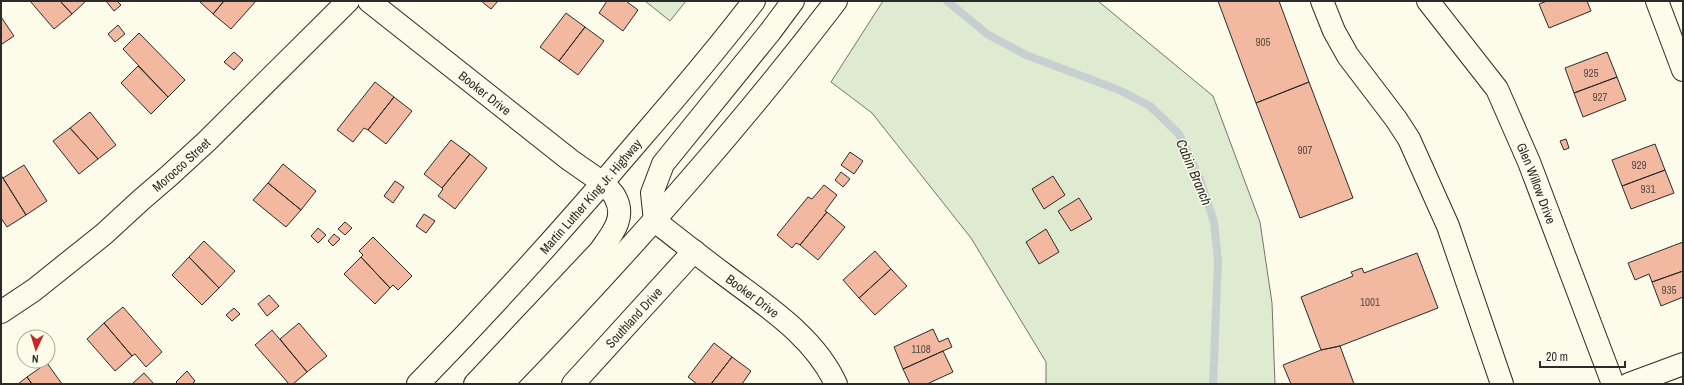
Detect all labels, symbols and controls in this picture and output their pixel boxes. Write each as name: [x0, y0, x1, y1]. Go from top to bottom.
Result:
house number: 905: [1255, 35, 1271, 49]
house number: 925: [1583, 66, 1599, 80]
street label: Booker Drive: [455, 67, 515, 119]
house number: 927: [1592, 90, 1608, 104]
street label: Morocco Street: [149, 134, 214, 195]
street label: Martin Luther King Jr. Highway: [536, 135, 646, 257]
water label: Cabin Branch: [1172, 136, 1216, 208]
street label: Glen Willow Drive: [1513, 140, 1560, 226]
house number: 907: [1297, 143, 1313, 157]
house number: 929: [1631, 158, 1647, 172]
house number: 931: [1640, 182, 1656, 196]
street label: Booker Drive: [723, 270, 783, 321]
street label: Southland Drive: [602, 283, 666, 351]
house number: 935: [1661, 283, 1677, 297]
house number: 1001: [1360, 295, 1380, 309]
north arrow: [16, 329, 56, 369]
house number: 1108: [911, 342, 931, 356]
scale bar: [1540, 343, 1625, 369]
text: 20 m: [1546, 349, 1568, 365]
text: N: [32, 352, 39, 366]

